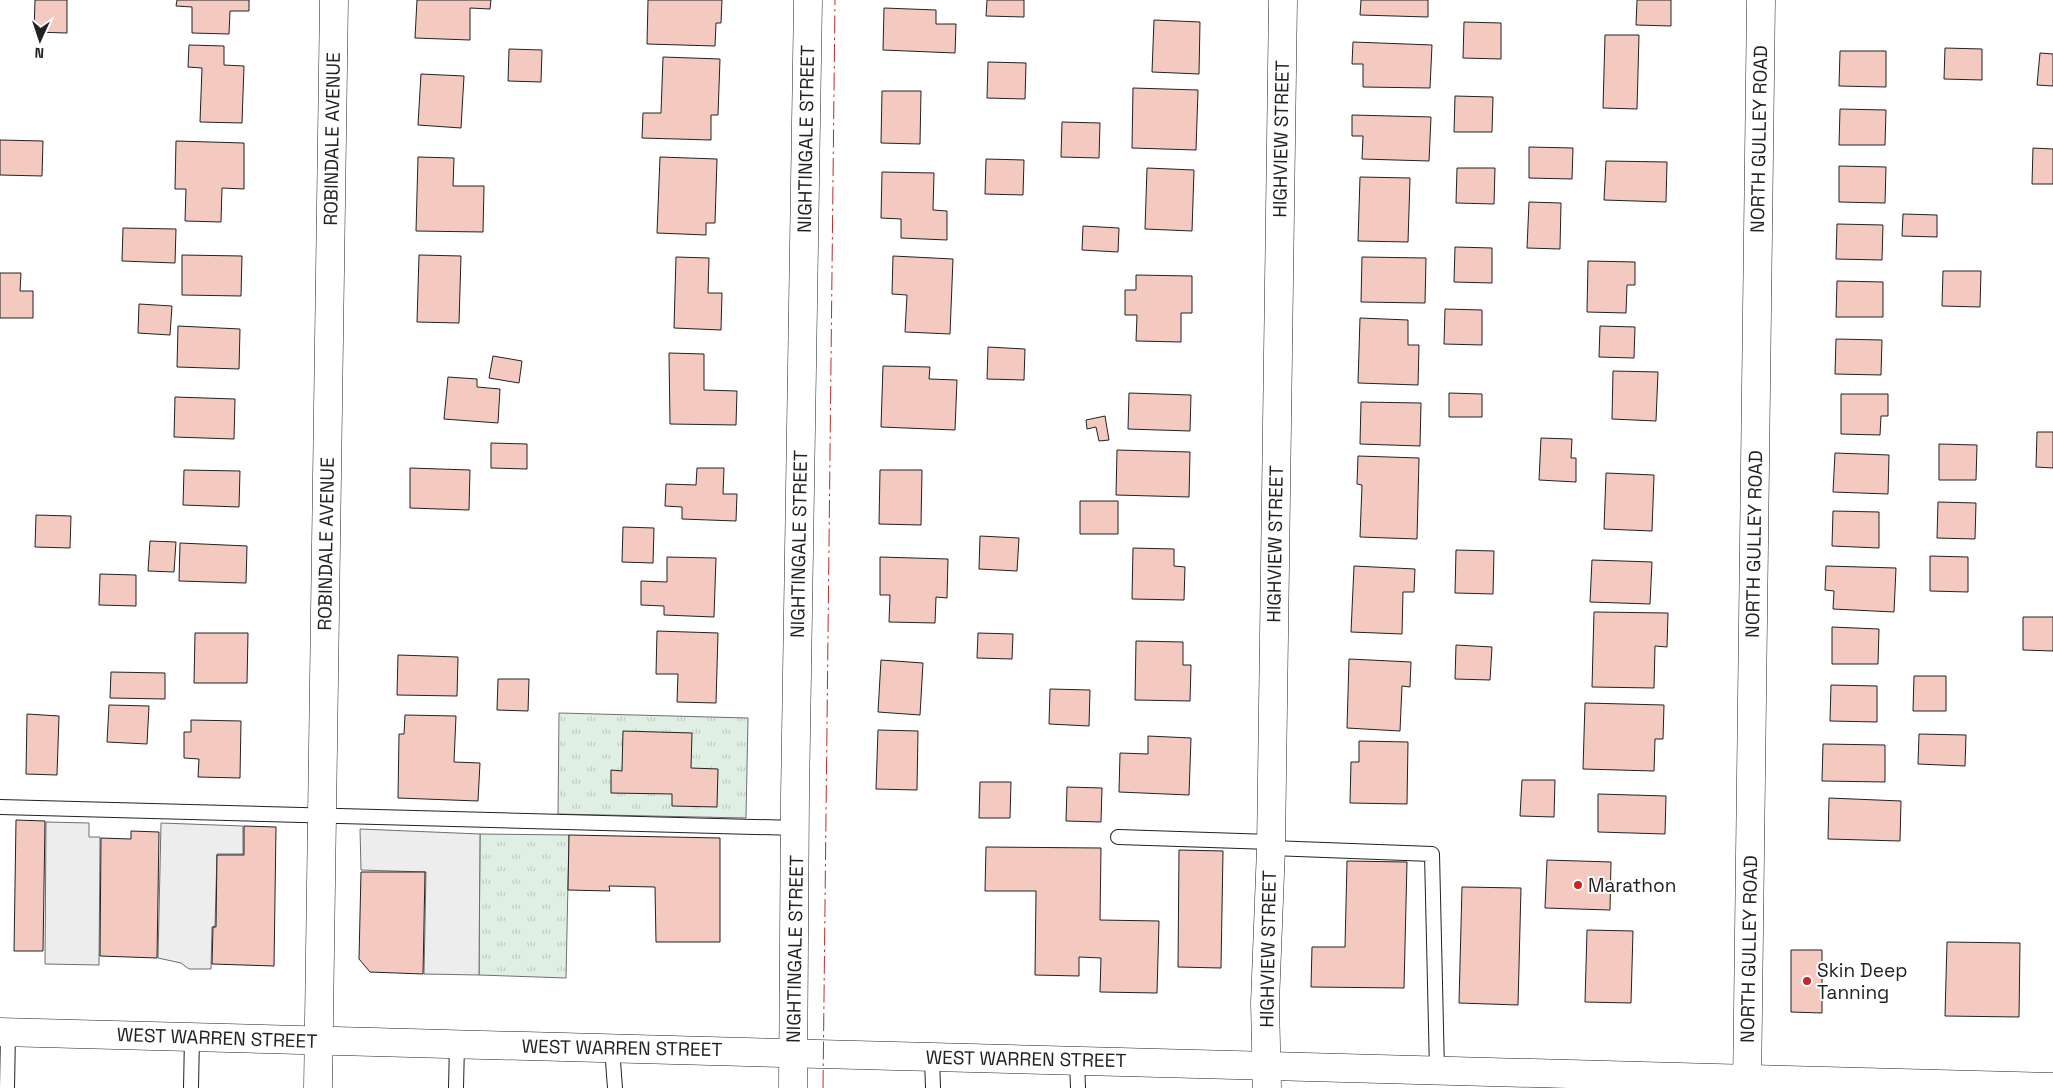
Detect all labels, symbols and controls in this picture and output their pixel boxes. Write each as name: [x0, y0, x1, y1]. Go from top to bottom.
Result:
north arrow: [15, 15, 65, 65]
text: N: [34, 44, 44, 62]
street label: NIGHTINGALE STREET: [792, 45, 820, 233]
street label: NORTH GULLEY ROAD: [1745, 45, 1773, 233]
street label: ROBINDALE AVENUE: [318, 52, 346, 226]
street label: HIGHVIEW STREET: [1267, 60, 1295, 218]
street label: NIGHTINGALE STREET: [785, 450, 813, 638]
street label: NORTH GULLEY ROAD: [1740, 450, 1768, 638]
street label: ROBINDALE AVENUE: [312, 457, 340, 631]
street label: HIGHVIEW STREET: [1261, 465, 1289, 623]
street label: NIGHTINGALE STREET: [781, 855, 809, 1043]
street label: NORTH GULLEY ROAD: [1735, 855, 1763, 1043]
street label: HIGHVIEW STREET: [1254, 870, 1282, 1028]
place label: Marathon: [1588, 873, 1676, 898]
marker: Marathon: [1572, 879, 1584, 891]
place label: Skin Deep Tanning: [1817, 958, 1907, 1005]
marker: Skin Deep Tanning: [1801, 975, 1813, 987]
street label: WEST WARREN STREET: [116, 1022, 318, 1054]
street label: WEST WARREN STREET: [521, 1034, 723, 1062]
street label: WEST WARREN STREET: [925, 1045, 1127, 1073]

